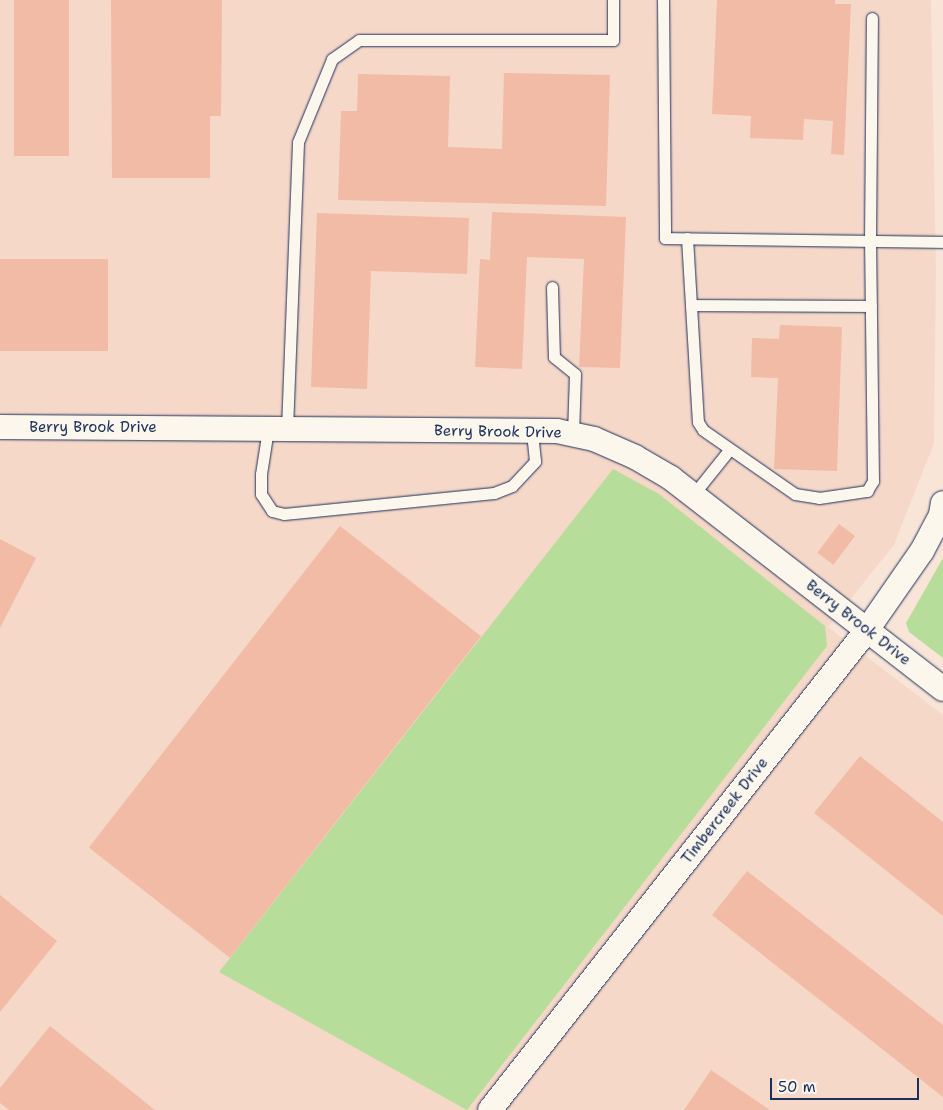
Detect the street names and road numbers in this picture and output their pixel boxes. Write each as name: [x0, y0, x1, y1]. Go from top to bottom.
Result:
street label: Berry Brook Drive: [29, 419, 157, 437]
street label: Berry Brook Drive: [434, 422, 562, 442]
street label: Berry Brook Drive: [802, 577, 914, 669]
street label: Timbercreek Drive: [678, 754, 772, 868]

